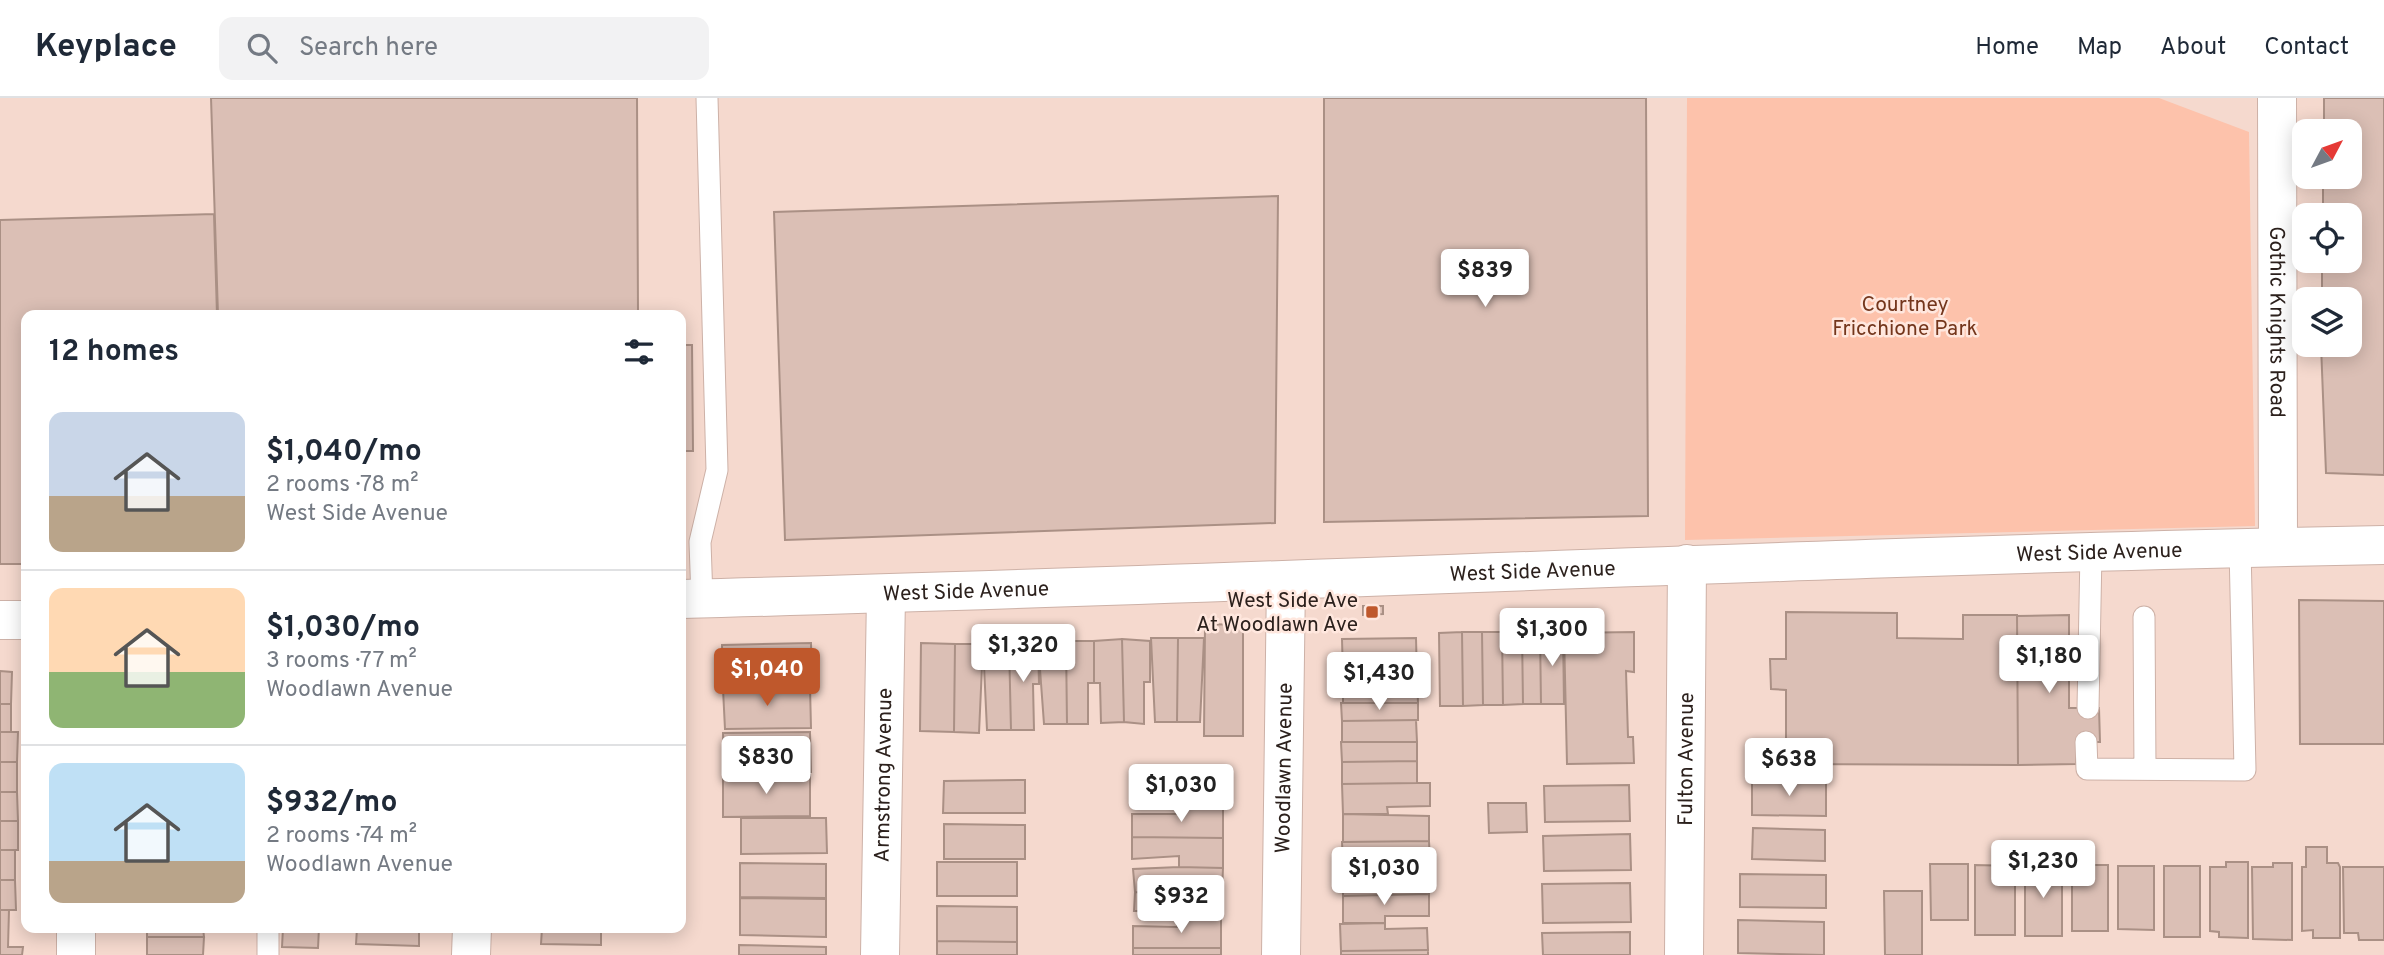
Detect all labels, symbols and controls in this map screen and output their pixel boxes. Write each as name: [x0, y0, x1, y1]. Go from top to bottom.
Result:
search box: [219, 17, 709, 80]
text: Keyplace: [35, 27, 177, 69]
icon: search: [243, 29, 281, 67]
text: Search here: [299, 32, 438, 65]
text: Home: [1975, 33, 2039, 63]
text: Map: [2077, 33, 2122, 63]
text: About: [2160, 33, 2226, 63]
text: Contact: [2264, 33, 2349, 63]
north arrow: [2292, 119, 2362, 189]
map controls: [2292, 119, 2362, 357]
button: locate: [2292, 203, 2362, 273]
street label: Gothic Knights Road: [2262, 226, 2290, 418]
pin: $839: [1444, 250, 1526, 309]
text: $839: [1457, 257, 1513, 286]
button: layers: [2292, 287, 2362, 357]
park label: Courtney Fricchione Park: [1832, 292, 1978, 343]
icon: filters: [620, 333, 658, 371]
text: 12 homes: [49, 334, 179, 371]
text: $1,040/mo: [266, 434, 422, 471]
icon: home: [105, 440, 189, 524]
text: 2 rooms · 78 m²: [266, 471, 419, 500]
text: West Side Avenue: [266, 500, 448, 529]
street label: West Side Avenue: [2016, 538, 2183, 569]
street label: West Side Avenue: [1449, 556, 1616, 589]
street label: West Side Avenue: [882, 576, 1049, 608]
place label: West Side Ave At Woodlawn Ave: [1196, 588, 1358, 639]
marker: West Side Ave At Woodlawn Ave: [1364, 604, 1380, 620]
pin: $1,300: [1495, 608, 1609, 668]
text: $1,030/mo: [266, 610, 420, 647]
icon: home: [105, 616, 189, 700]
text: $1,300: [1516, 616, 1588, 645]
pin: $1,320: [966, 624, 1080, 684]
text: $1,320: [987, 632, 1059, 661]
pin: $1,180: [1992, 636, 2106, 695]
text: $1,180: [2015, 643, 2083, 672]
text: 3 rooms · 77 m²: [266, 647, 417, 676]
pin: $1,040: [710, 648, 824, 708]
pin: $1,430: [1322, 652, 1436, 712]
text: $1,040: [730, 656, 804, 685]
text: $1,430: [1343, 660, 1415, 689]
text: Woodlawn Avenue: [266, 676, 453, 705]
street label: Woodlawn Avenue: [1270, 682, 1300, 854]
street label: Armstrong Avenue: [870, 688, 899, 863]
street label: Fulton Avenue: [1673, 692, 1701, 826]
pin: $830: [725, 736, 807, 796]
pin: $638: [1748, 738, 1830, 798]
text: $830: [738, 744, 794, 773]
text: $638: [1761, 746, 1817, 775]
pin: $1,030: [1124, 764, 1238, 824]
text: $1,030: [1145, 772, 1217, 801]
text: $932/mo: [266, 785, 397, 822]
icon: home: [105, 791, 189, 875]
text: 2 rooms · 74 m²: [266, 822, 417, 851]
pin: $1,230: [1986, 840, 2100, 900]
pin: $1,030: [1327, 848, 1441, 907]
text: $1,230: [2007, 848, 2079, 877]
text: Woodlawn Avenue: [266, 851, 453, 880]
text: $1,030: [1348, 855, 1420, 884]
pin: $932: [1140, 876, 1222, 935]
text: $932: [1153, 883, 1209, 912]

